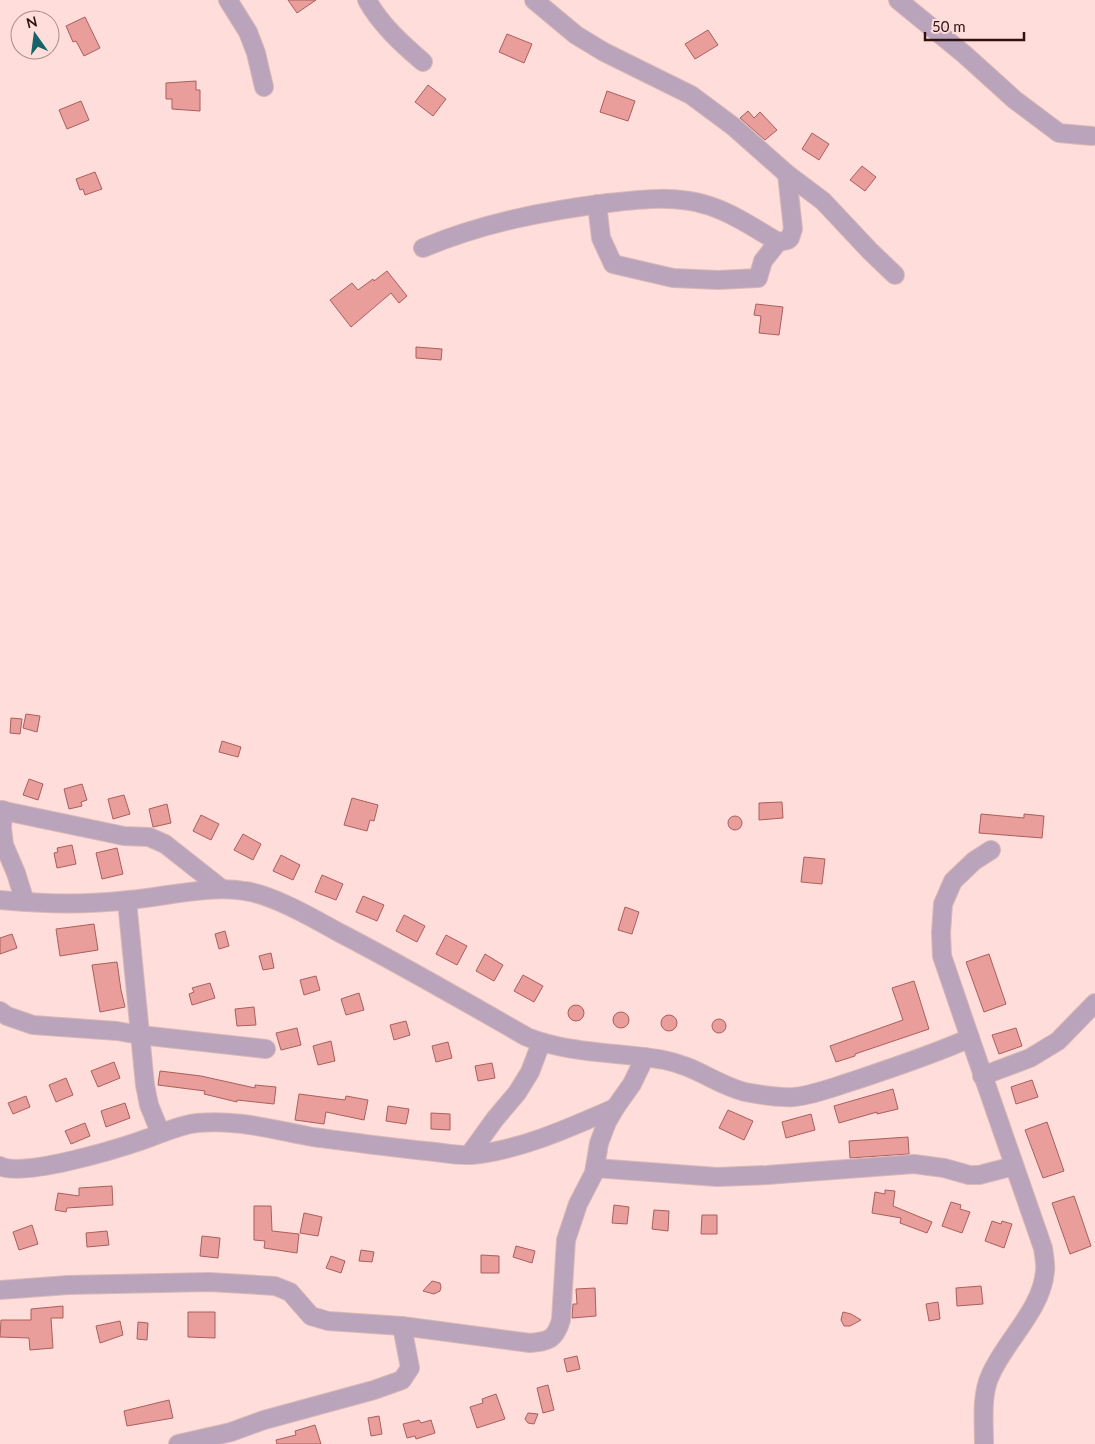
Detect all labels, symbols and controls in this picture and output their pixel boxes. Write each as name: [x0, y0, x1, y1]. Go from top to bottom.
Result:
north arrow: [10, 10, 60, 60]
scale bar: [925, 10, 1024, 42]
text: N: [24, 12, 39, 31]
text: 50 m: [932, 17, 966, 35]

